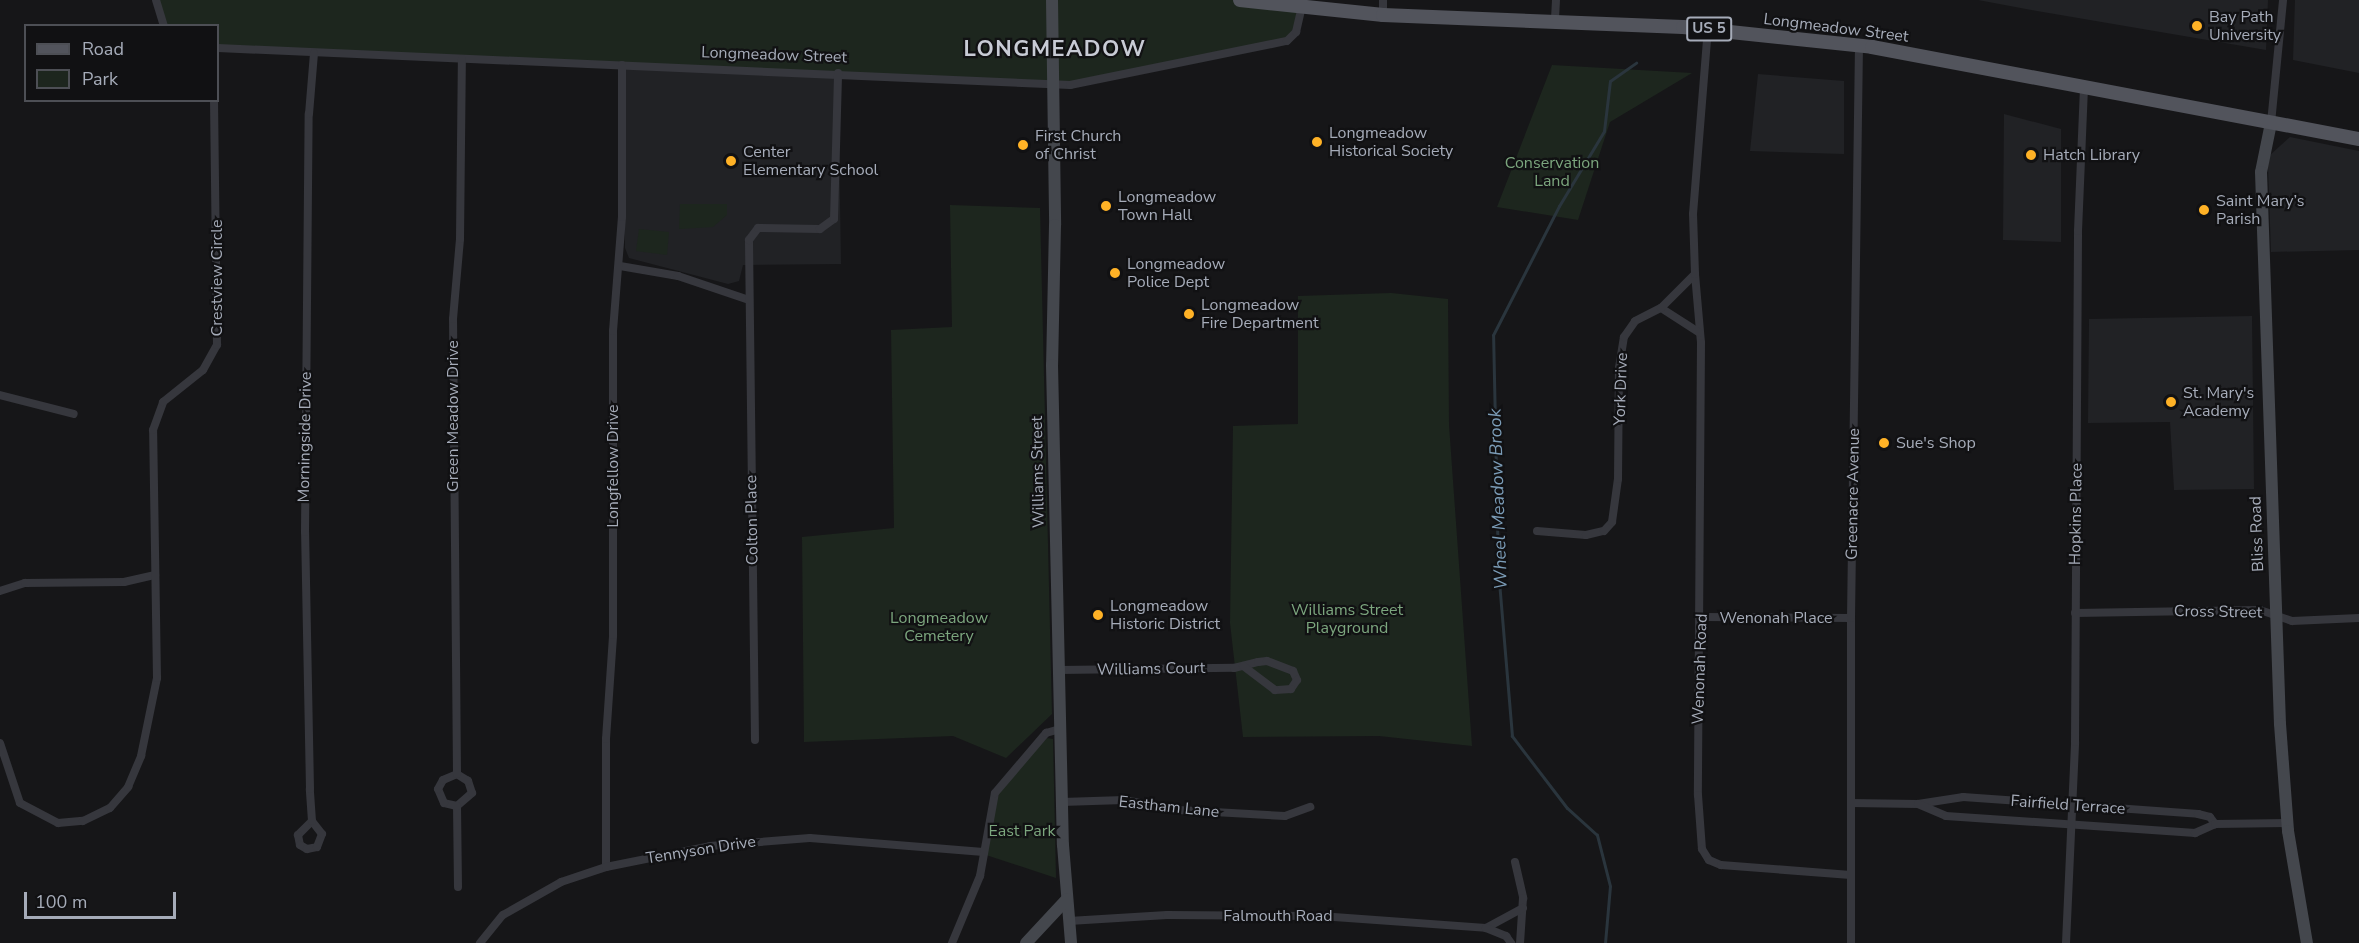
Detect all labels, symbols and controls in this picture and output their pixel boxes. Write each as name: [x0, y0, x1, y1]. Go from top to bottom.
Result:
place label: Bay Path University: [2209, 7, 2281, 45]
street label: Longmeadow Street: [1762, 10, 1910, 46]
road number: US 5: [1685, 17, 1733, 41]
marker: Bay Path University: [2190, 19, 2204, 33]
legend: [24, 24, 219, 102]
text: Road: [82, 37, 124, 61]
district label: LONGMEADOW: [964, 37, 1146, 63]
street label: Longmeadow Street: [701, 43, 847, 67]
text: Park: [82, 67, 118, 91]
place label: Longmeadow Historical Society: [1329, 123, 1453, 161]
place label: First Church of Christ: [1035, 126, 1121, 164]
marker: Longmeadow Historical Society: [1310, 135, 1324, 149]
marker: First Church of Christ: [1016, 138, 1030, 152]
place label: Center Elementary School: [743, 142, 878, 180]
place label: Hatch Library: [2043, 145, 2140, 165]
marker: Hatch Library: [2024, 148, 2038, 162]
park label: Conservation Land: [1505, 153, 1599, 191]
marker: Center Elementary School: [724, 154, 738, 168]
place label: Longmeadow Town Hall: [1118, 187, 1216, 225]
place label: Saint Mary’s Parish: [2216, 191, 2304, 229]
marker: Longmeadow Town Hall: [1099, 199, 1113, 213]
marker: Saint Mary’s Parish: [2197, 203, 2211, 217]
street label: Crestview Circle: [207, 220, 227, 336]
place label: Longmeadow Police Dept: [1127, 254, 1225, 292]
marker: Longmeadow Police Dept: [1108, 266, 1122, 280]
place label: Longmeadow Fire Department: [1201, 295, 1319, 333]
marker: Longmeadow Fire Department: [1182, 307, 1196, 321]
street label: Green Meadow Drive: [443, 340, 463, 492]
street label: York Drive: [1610, 352, 1632, 426]
street label: Morningside Drive: [294, 371, 316, 503]
place label: St. Mary's Academy: [2183, 383, 2254, 421]
marker: St. Mary's Academy: [2164, 395, 2178, 409]
street label: Longfellow Drive: [603, 404, 623, 528]
water label: Wheel Meadow Brook: [1484, 408, 1512, 590]
street label: Williams Street: [1027, 416, 1049, 528]
street label: Greenacre Avenue: [1842, 428, 1864, 560]
place label: Sue's Shop: [1896, 433, 1976, 453]
marker: Sue's Shop: [1877, 436, 1891, 450]
street label: Hopkins Place: [2066, 463, 2086, 565]
street label: Colton Place: [742, 475, 762, 565]
street label: Bliss Road: [2246, 496, 2268, 572]
place label: Longmeadow Historic District: [1110, 596, 1220, 634]
park label: Williams Street Playground: [1291, 600, 1403, 638]
street label: Cross Street: [2174, 602, 2262, 622]
park label: Longmeadow Cemetery: [890, 608, 988, 646]
marker: Longmeadow Historic District: [1091, 608, 1105, 622]
street label: Wenonah Place: [1719, 608, 1833, 628]
street label: Wenonah Road: [1688, 613, 1712, 725]
street label: Williams Court: [1097, 658, 1205, 680]
street label: Fairfield Terrace: [2010, 791, 2126, 819]
street label: Eastham Lane: [1118, 792, 1220, 822]
park label: East Park: [989, 821, 1055, 841]
street label: Tennyson Drive: [645, 832, 757, 868]
scale bar: [27, 880, 178, 918]
text: 100 m: [35, 890, 87, 914]
street label: Falmouth Road: [1223, 906, 1333, 926]

